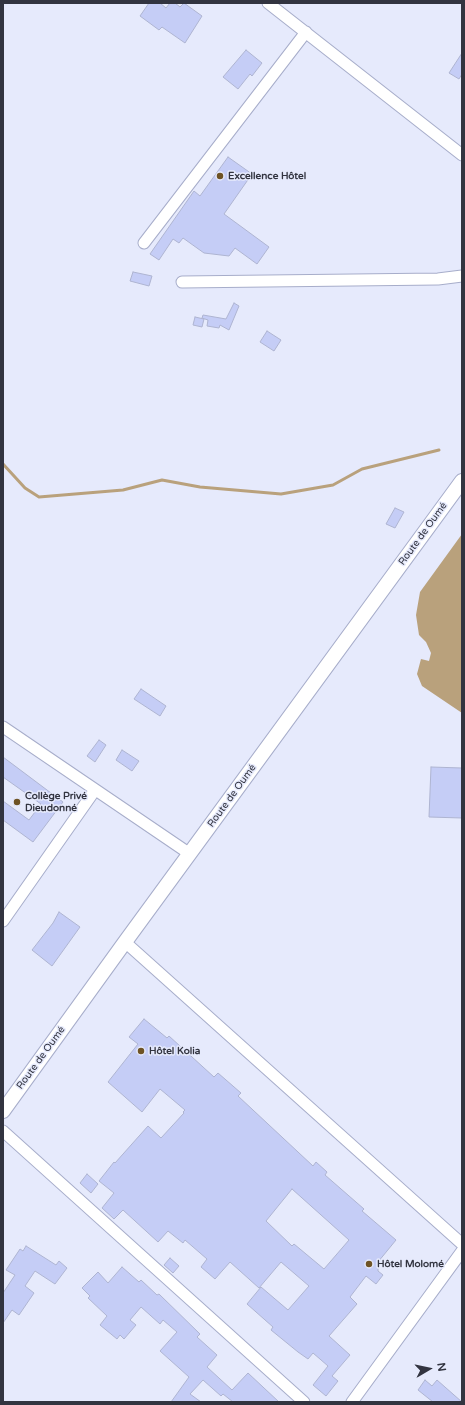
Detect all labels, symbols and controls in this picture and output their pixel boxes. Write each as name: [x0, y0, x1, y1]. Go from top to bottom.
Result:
place label: Excellence Hôtel: [228, 170, 306, 182]
marker: Excellence Hôtel: [215, 171, 225, 181]
street label: Route de Oumé: [396, 500, 450, 568]
street label: Route de Oumé: [205, 762, 259, 830]
place label: Collège Privé Dieudonné: [25, 790, 87, 814]
marker: Collège Privé Dieudonné: [12, 797, 22, 807]
street label: Route de Oumé: [14, 1024, 68, 1092]
place label: Hôtel Kolia: [149, 1045, 200, 1057]
marker: Hôtel Kolia: [136, 1046, 146, 1056]
place label: Hôtel Molomé: [377, 1258, 444, 1270]
marker: Hôtel Molomé: [364, 1259, 374, 1269]
north arrow: [409, 1349, 449, 1389]
text: N: [434, 1362, 448, 1372]

